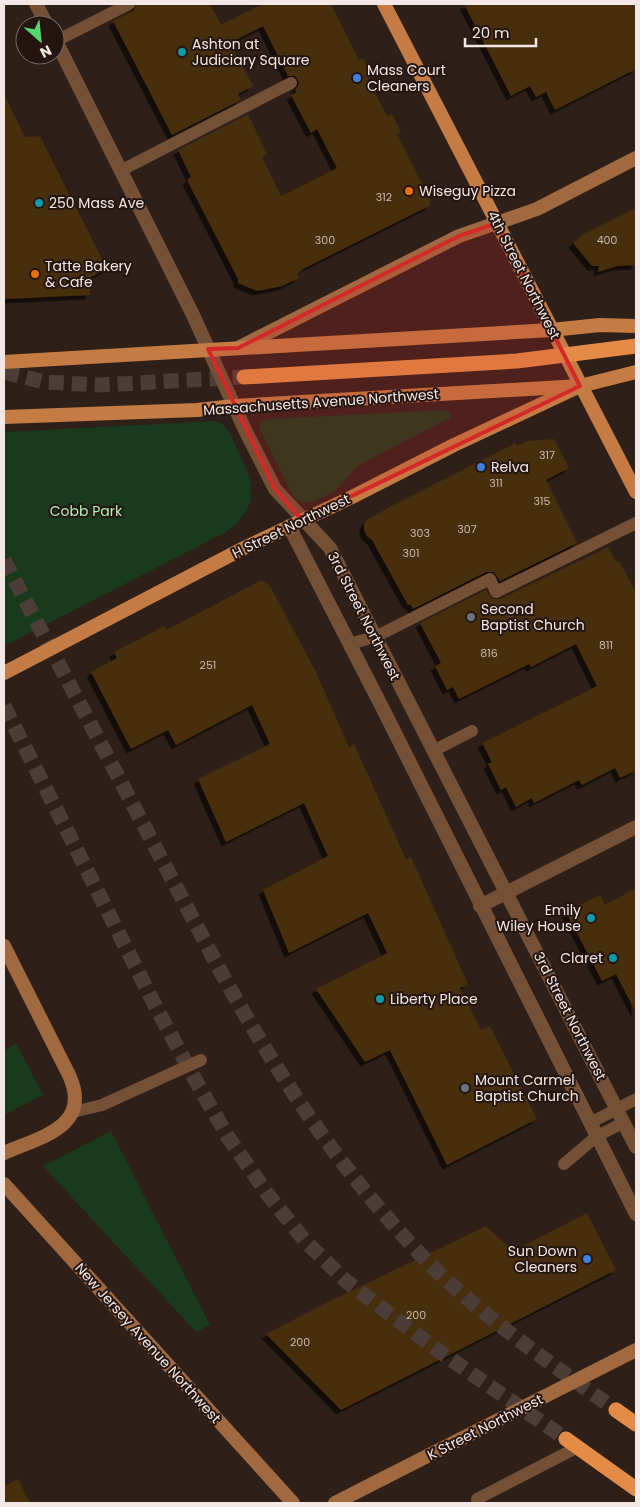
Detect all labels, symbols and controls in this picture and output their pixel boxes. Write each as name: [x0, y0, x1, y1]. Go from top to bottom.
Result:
north arrow: [15, 15, 65, 65]
scale bar: [465, 15, 536, 47]
text: 20 m: [472, 22, 510, 43]
place label: Ashton at Judiciary Square: [192, 34, 310, 70]
text: N: [37, 40, 55, 63]
marker: Ashton at Judiciary Square: [176, 46, 188, 58]
place label: Mass Court Cleaners: [367, 60, 446, 96]
marker: Mass Court Cleaners: [351, 72, 363, 84]
place label: Wiseguy Pizza: [419, 181, 516, 201]
marker: Wiseguy Pizza: [403, 185, 415, 197]
house number: 312: [376, 189, 392, 205]
place label: 250 Mass Ave: [49, 193, 145, 213]
marker: 250 Mass Ave: [33, 197, 45, 209]
street label: 4th Street Northwest: [483, 207, 565, 343]
house number: 300: [315, 232, 335, 248]
house number: 400: [597, 232, 617, 248]
place label: Tatte Bakery & Cafe: [45, 256, 132, 292]
marker: Tatte Bakery & Cafe: [29, 268, 41, 280]
street label: Massachusetts Avenue Northwest: [202, 384, 440, 420]
house number: 317: [539, 447, 555, 463]
place label: Relva: [491, 457, 529, 477]
marker: Relva: [475, 461, 487, 473]
house number: 311: [489, 475, 503, 491]
street label: H Street Northwest: [229, 489, 353, 563]
house number: 315: [534, 493, 551, 509]
park label: Cobb Park: [50, 501, 123, 521]
house number: 307: [457, 521, 477, 537]
house number: 303: [410, 525, 430, 541]
house number: 301: [403, 545, 419, 561]
street label: 3rd Street Northwest: [323, 548, 405, 684]
place label: Second Baptist Church: [481, 599, 585, 635]
marker: Second Baptist Church: [465, 611, 477, 623]
house number: 811: [599, 637, 613, 653]
house number: 816: [480, 645, 498, 661]
house number: 251: [200, 657, 216, 673]
place label: Emily Wiley House: [497, 900, 581, 936]
marker: Emily Wiley House: [585, 912, 597, 924]
street label: 3rd Street Northwest: [529, 948, 611, 1084]
place label: Claret: [560, 948, 603, 968]
marker: Claret: [607, 952, 619, 964]
place label: Liberty Place: [390, 989, 478, 1009]
marker: Liberty Place: [374, 993, 386, 1005]
place label: Mount Carmel Baptist Church: [475, 1070, 579, 1106]
marker: Mount Carmel Baptist Church: [459, 1082, 471, 1094]
place label: Sun Down Cleaners: [508, 1241, 577, 1277]
marker: Sun Down Cleaners: [581, 1253, 593, 1265]
street label: New Jersey Avenue Northwest: [70, 1258, 226, 1428]
house number: 200: [406, 1307, 426, 1323]
house number: 200: [290, 1334, 310, 1350]
street label: K Street Northwest: [424, 1389, 546, 1465]

